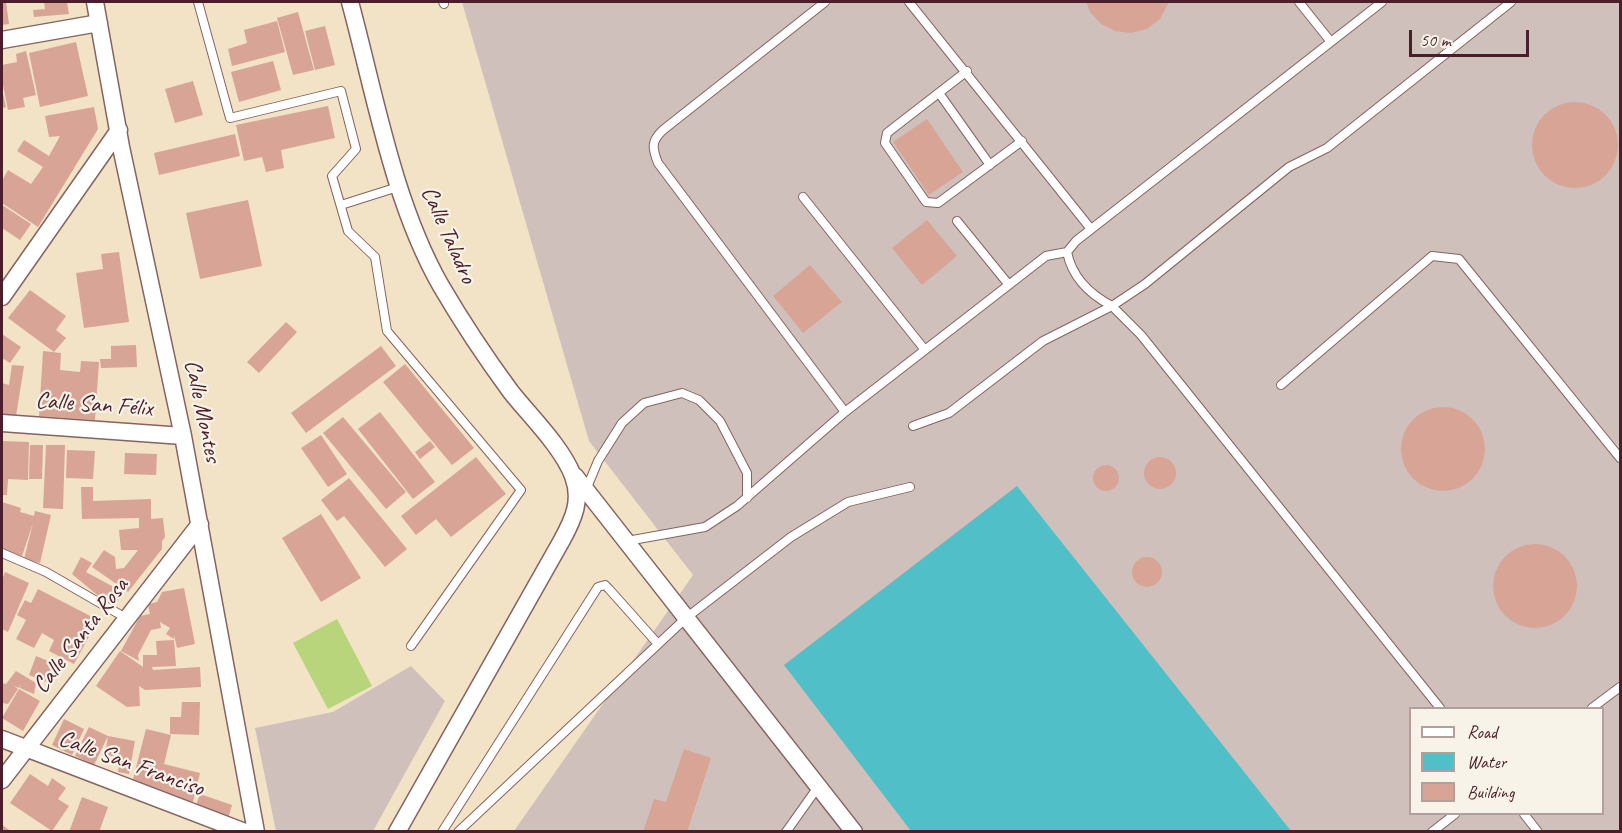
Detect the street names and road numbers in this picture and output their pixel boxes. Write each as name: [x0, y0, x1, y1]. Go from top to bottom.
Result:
street label: Calle Taladro: [414, 182, 482, 288]
street label: Calle Montes: [177, 357, 227, 465]
street label: Calle San Félix: [34, 387, 154, 423]
street label: Calle Santa Rosa: [27, 573, 135, 699]
street label: Calle San Franciso: [54, 724, 208, 804]

